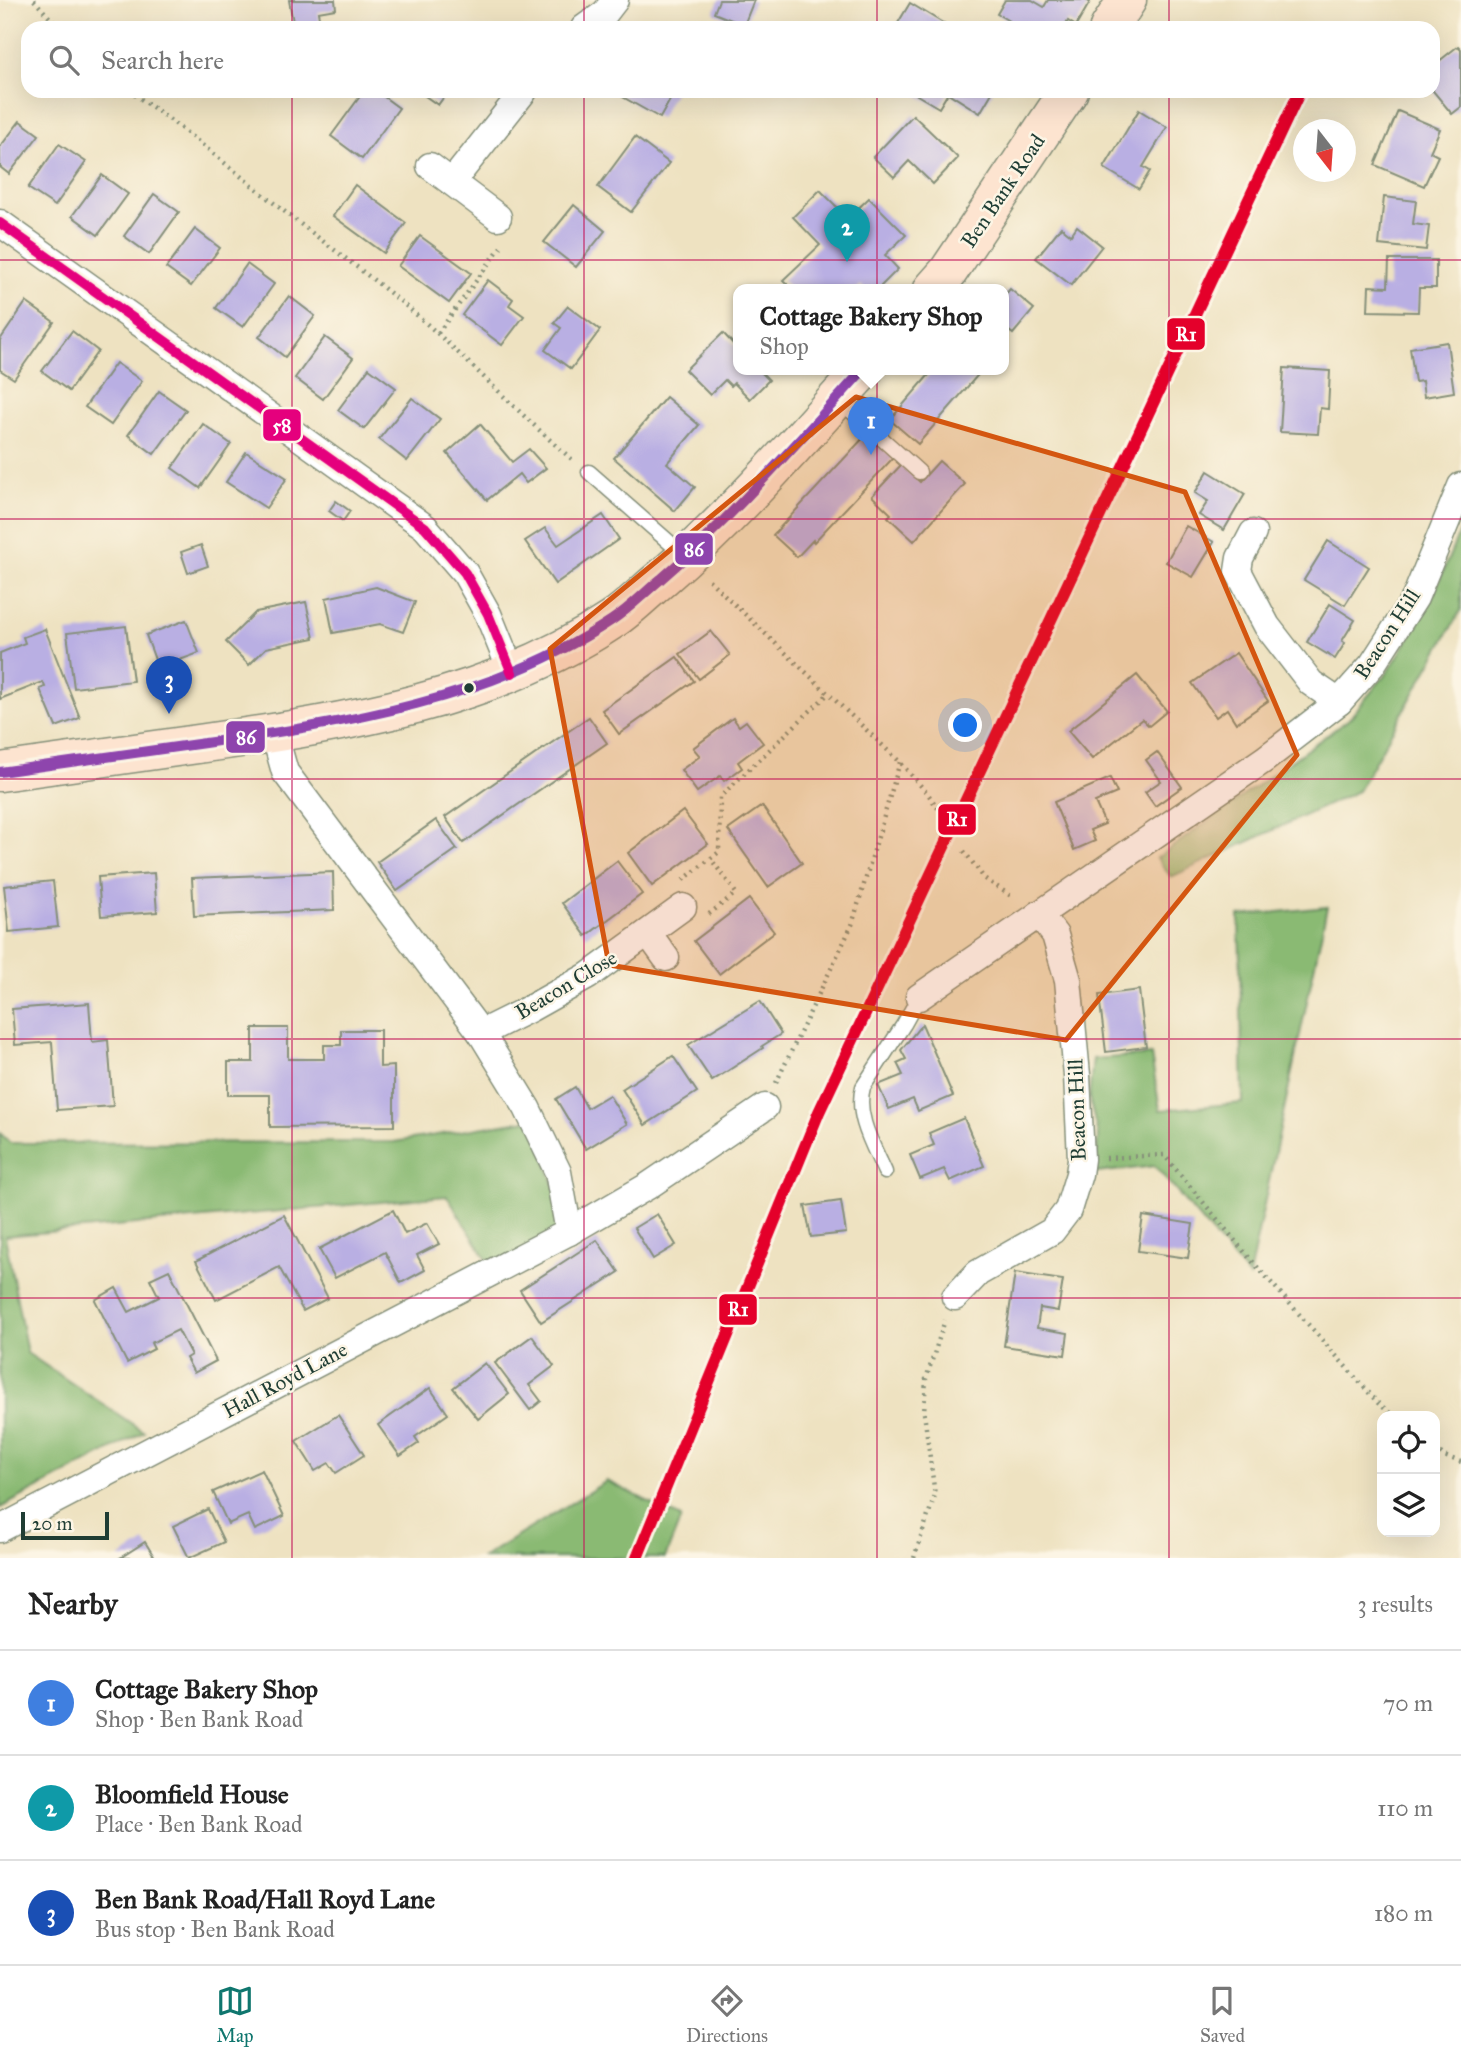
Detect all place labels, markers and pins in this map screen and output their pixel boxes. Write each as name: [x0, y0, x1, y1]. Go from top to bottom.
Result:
pin: 2: [824, 204, 870, 262]
pin: 1: [848, 397, 894, 455]
pin: 3: [146, 656, 192, 714]
unlabelled marker: [462, 681, 476, 695]

